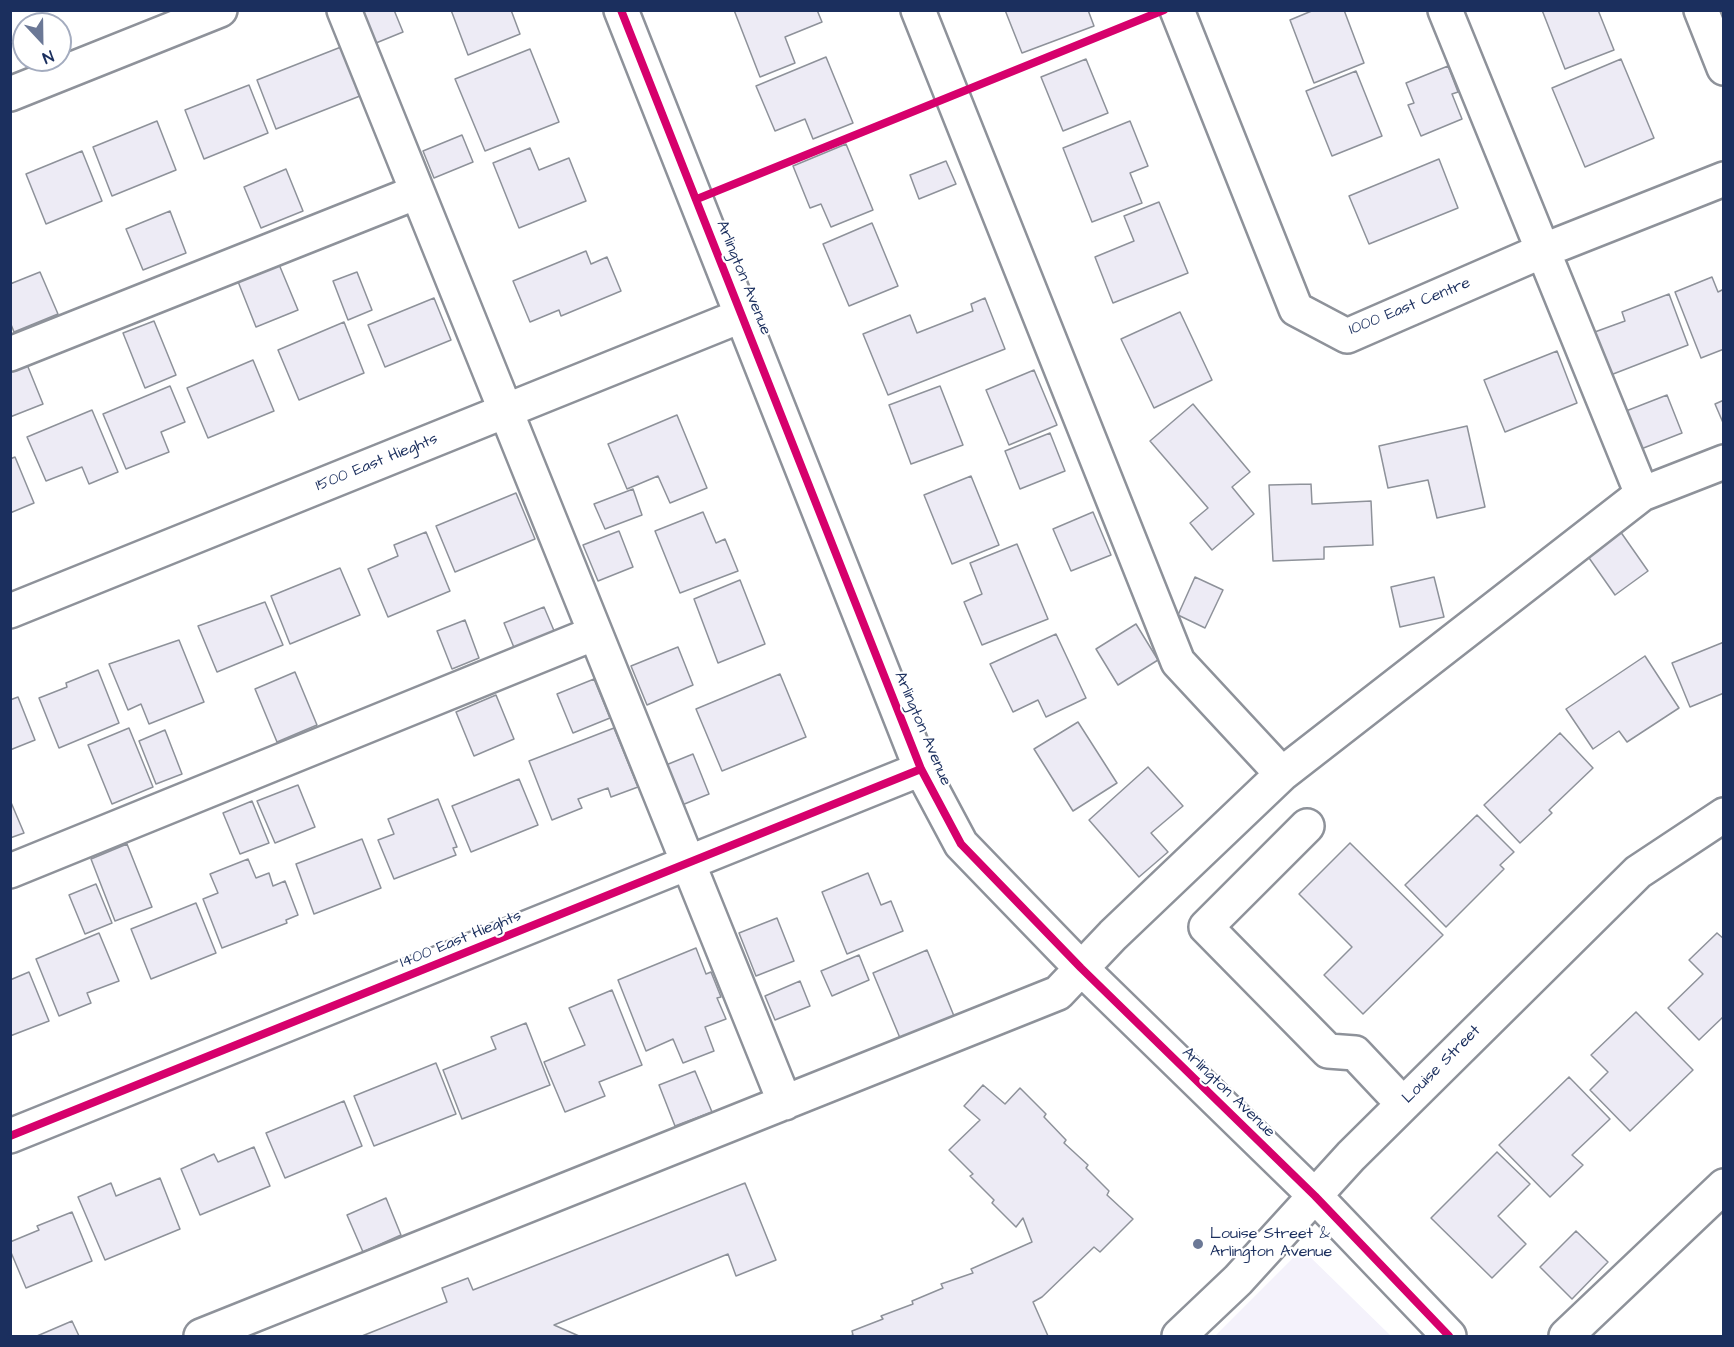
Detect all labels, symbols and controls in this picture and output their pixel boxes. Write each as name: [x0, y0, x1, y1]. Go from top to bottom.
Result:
north arrow: [12, 12, 72, 72]
text: N: [39, 45, 57, 69]
street label: Arlington Avenue: [711, 218, 775, 338]
street label: 1000 East Centre: [1347, 274, 1473, 340]
street label: 1500 East Hieghts: [313, 430, 441, 496]
street label: Arlington Avenue: [889, 669, 955, 789]
street label: 1400 East Hieghts: [397, 907, 525, 973]
street label: Louise Street: [1399, 1022, 1485, 1108]
street label: Arlington Avenue: [1177, 1044, 1279, 1142]
place label: Louise Street & Arlington Avenue: [1210, 1225, 1332, 1263]
marker: Louise Street & Arlington Avenue: [1191, 1237, 1205, 1251]

